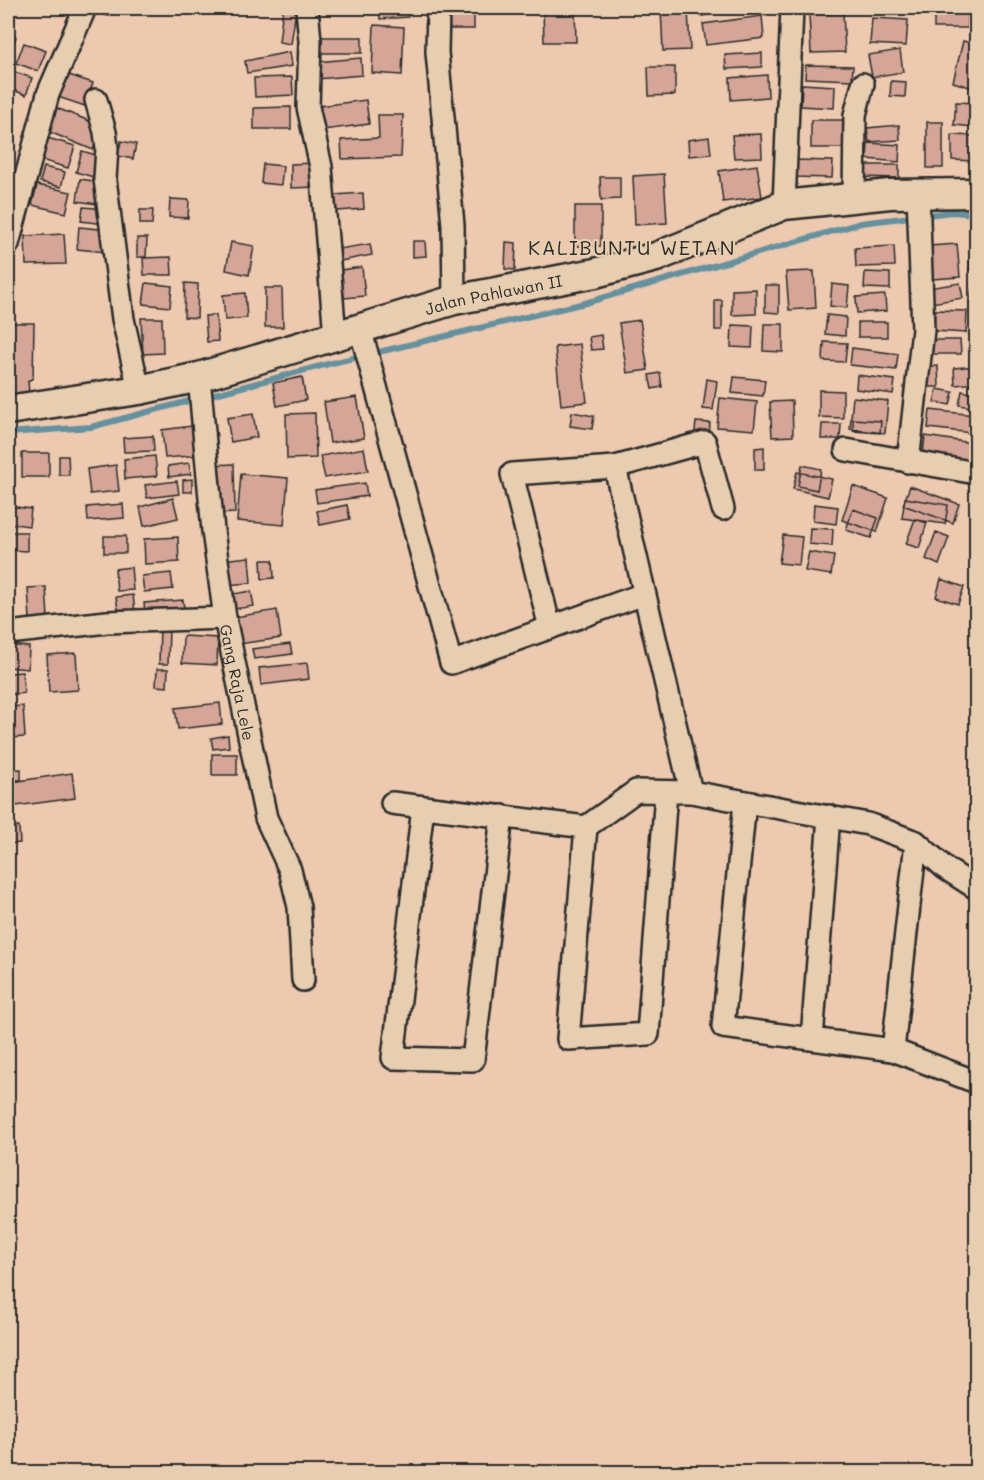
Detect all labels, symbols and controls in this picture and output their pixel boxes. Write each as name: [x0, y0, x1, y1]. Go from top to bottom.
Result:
district label: KALIBUNTU WETAN: [528, 234, 736, 260]
street label: Jalan Pahlawan II: [422, 269, 564, 319]
street label: Gang Raja Lele: [216, 622, 260, 742]

